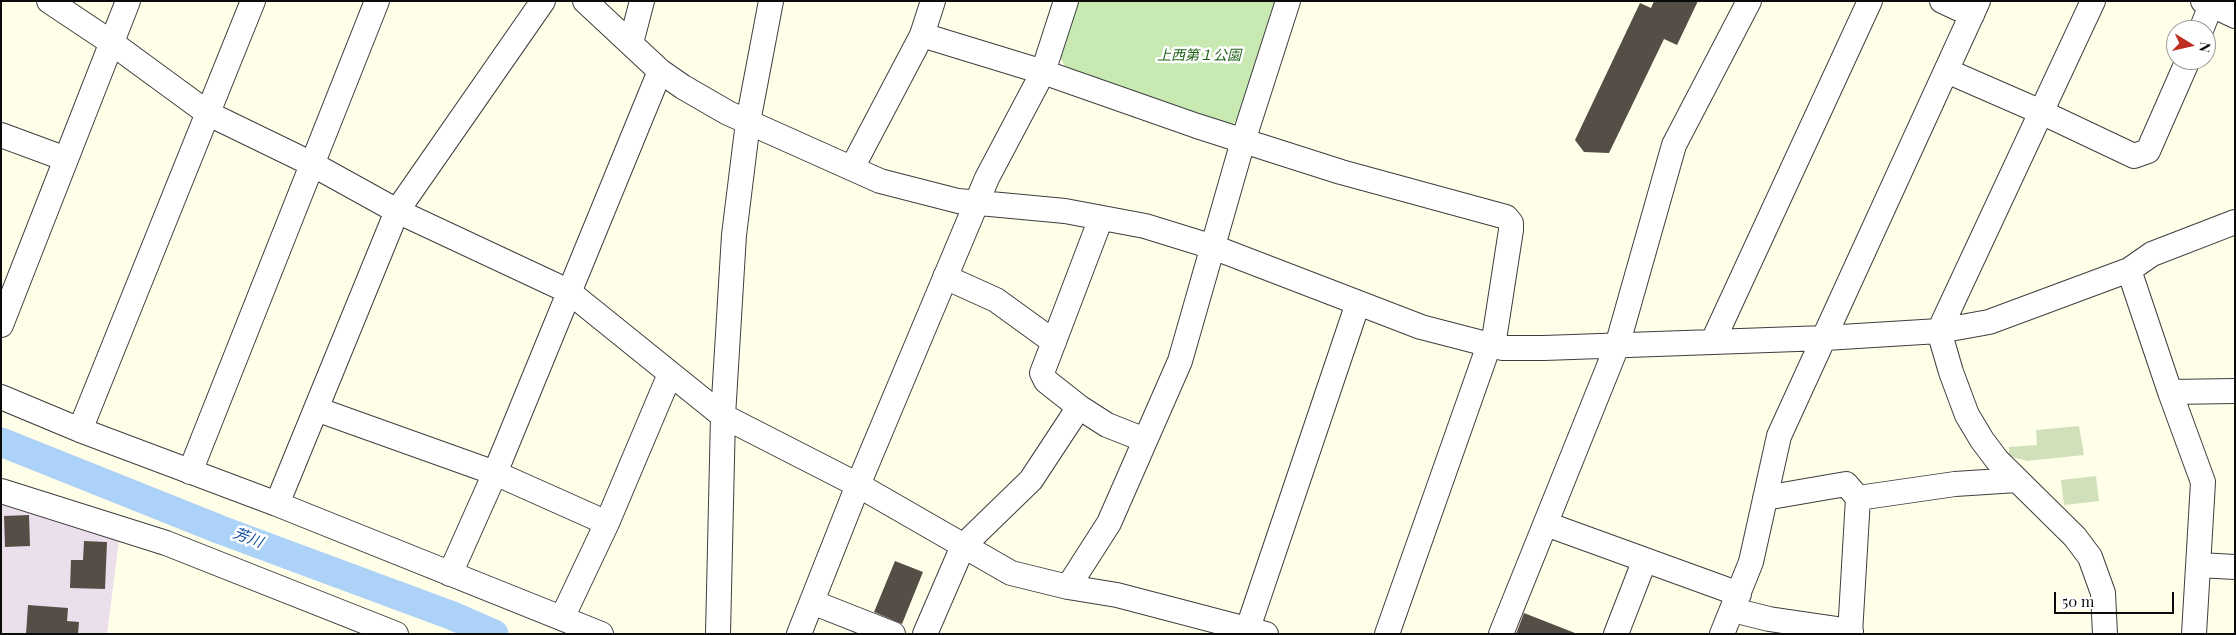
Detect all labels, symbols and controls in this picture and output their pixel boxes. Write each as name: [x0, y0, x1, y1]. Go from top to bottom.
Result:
north arrow: [2166, 20, 2216, 70]
text: N: [2195, 41, 2215, 54]
park label: 上西第１公園: [1157, 48, 1241, 64]
water label: 芳川: [231, 524, 265, 552]
scale bar: [2056, 582, 2176, 614]
text: 50 m: [2062, 591, 2094, 611]

